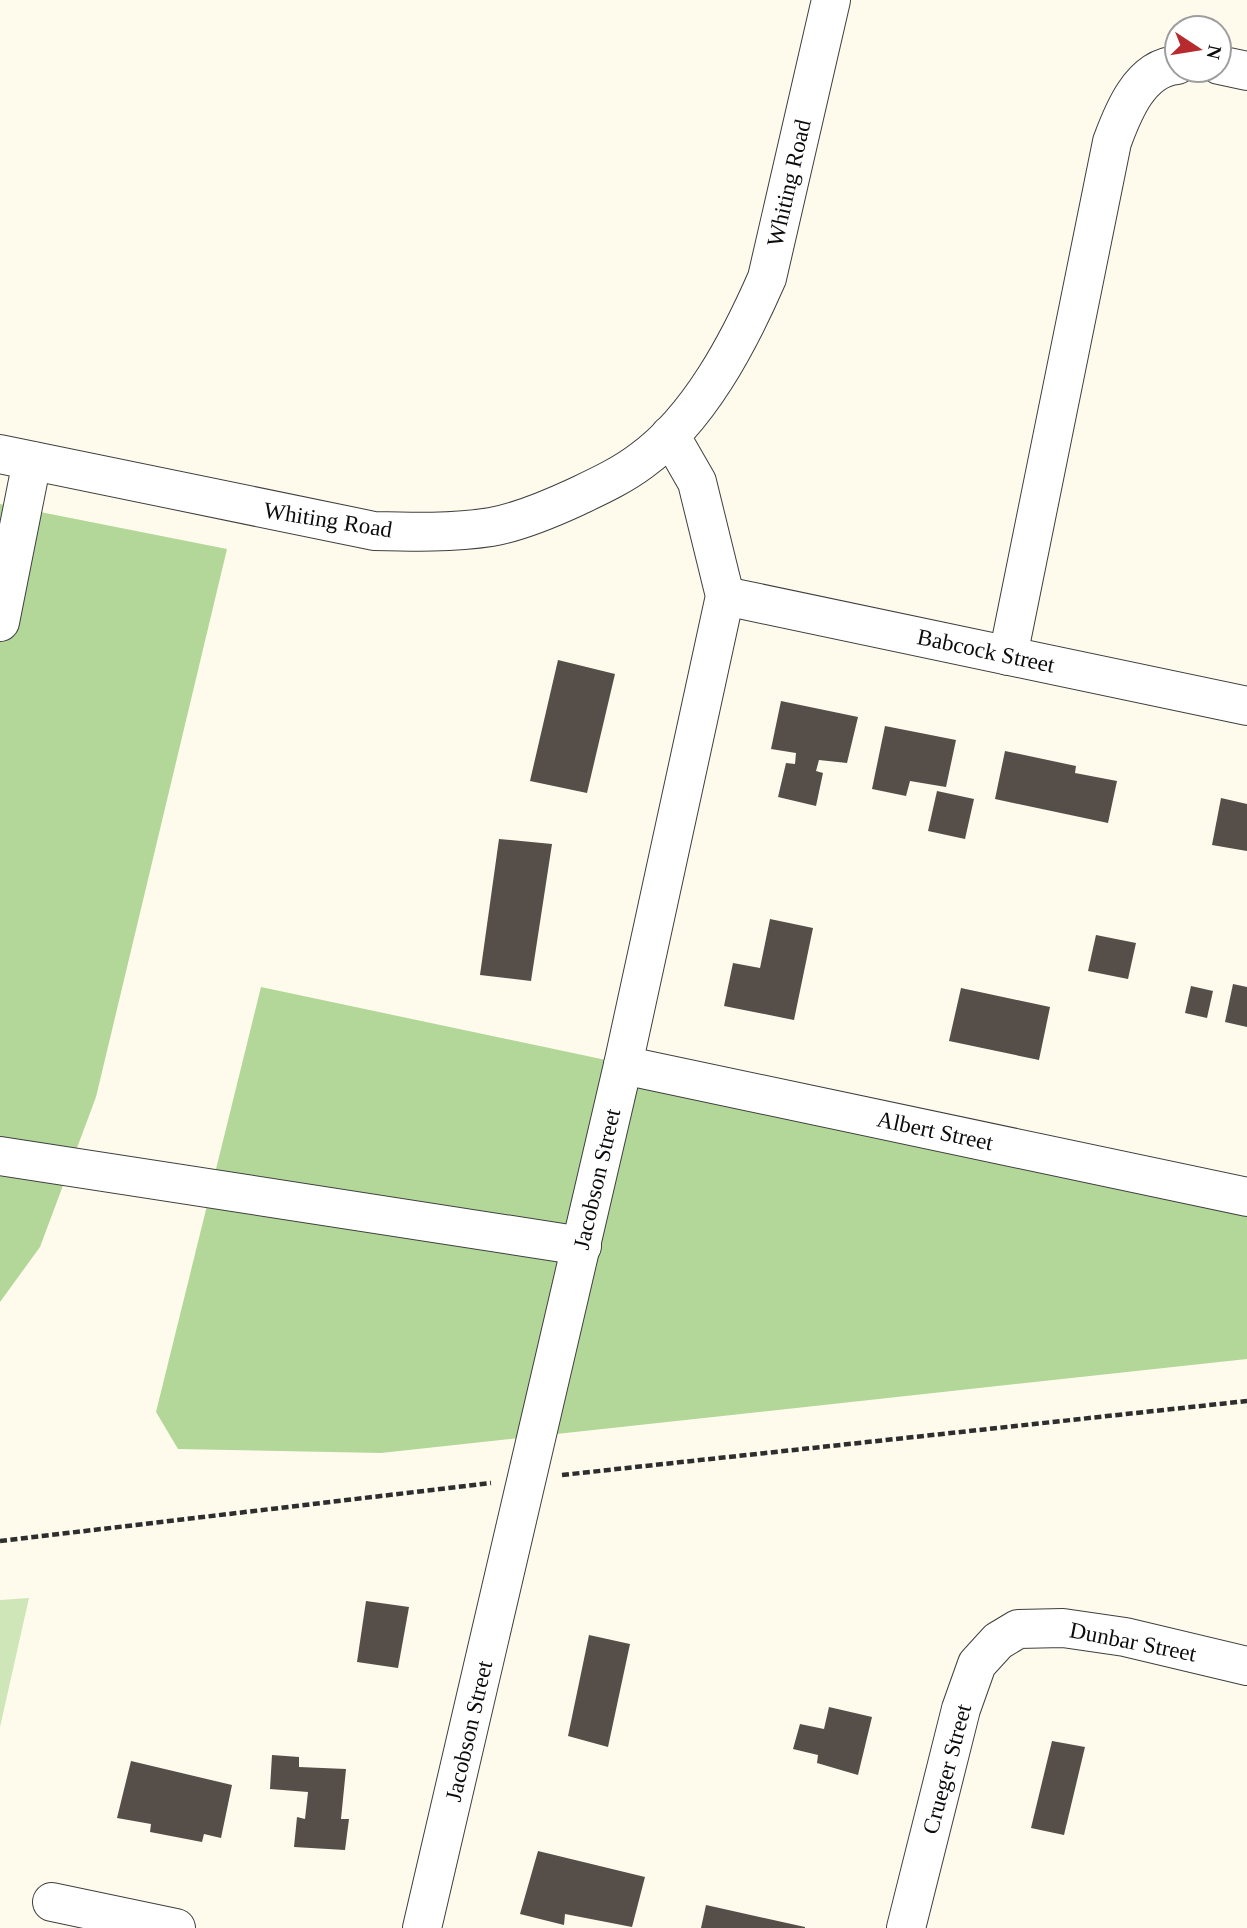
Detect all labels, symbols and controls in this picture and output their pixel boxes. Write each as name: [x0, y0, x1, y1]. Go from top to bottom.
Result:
north arrow: [1163, 14, 1233, 84]
text: N: [1202, 44, 1226, 62]
street label: Whiting Road: [762, 117, 816, 249]
street label: Whiting Road: [262, 498, 394, 543]
street label: Babcock Street: [915, 624, 1058, 678]
street label: Jacobson Street: [569, 1106, 625, 1252]
street label: Albert Street: [875, 1106, 996, 1156]
street label: Dunbar Street: [1068, 1617, 1199, 1667]
street label: Jacobson Street: [441, 1658, 497, 1804]
street label: Crueger Street: [918, 1701, 977, 1837]

